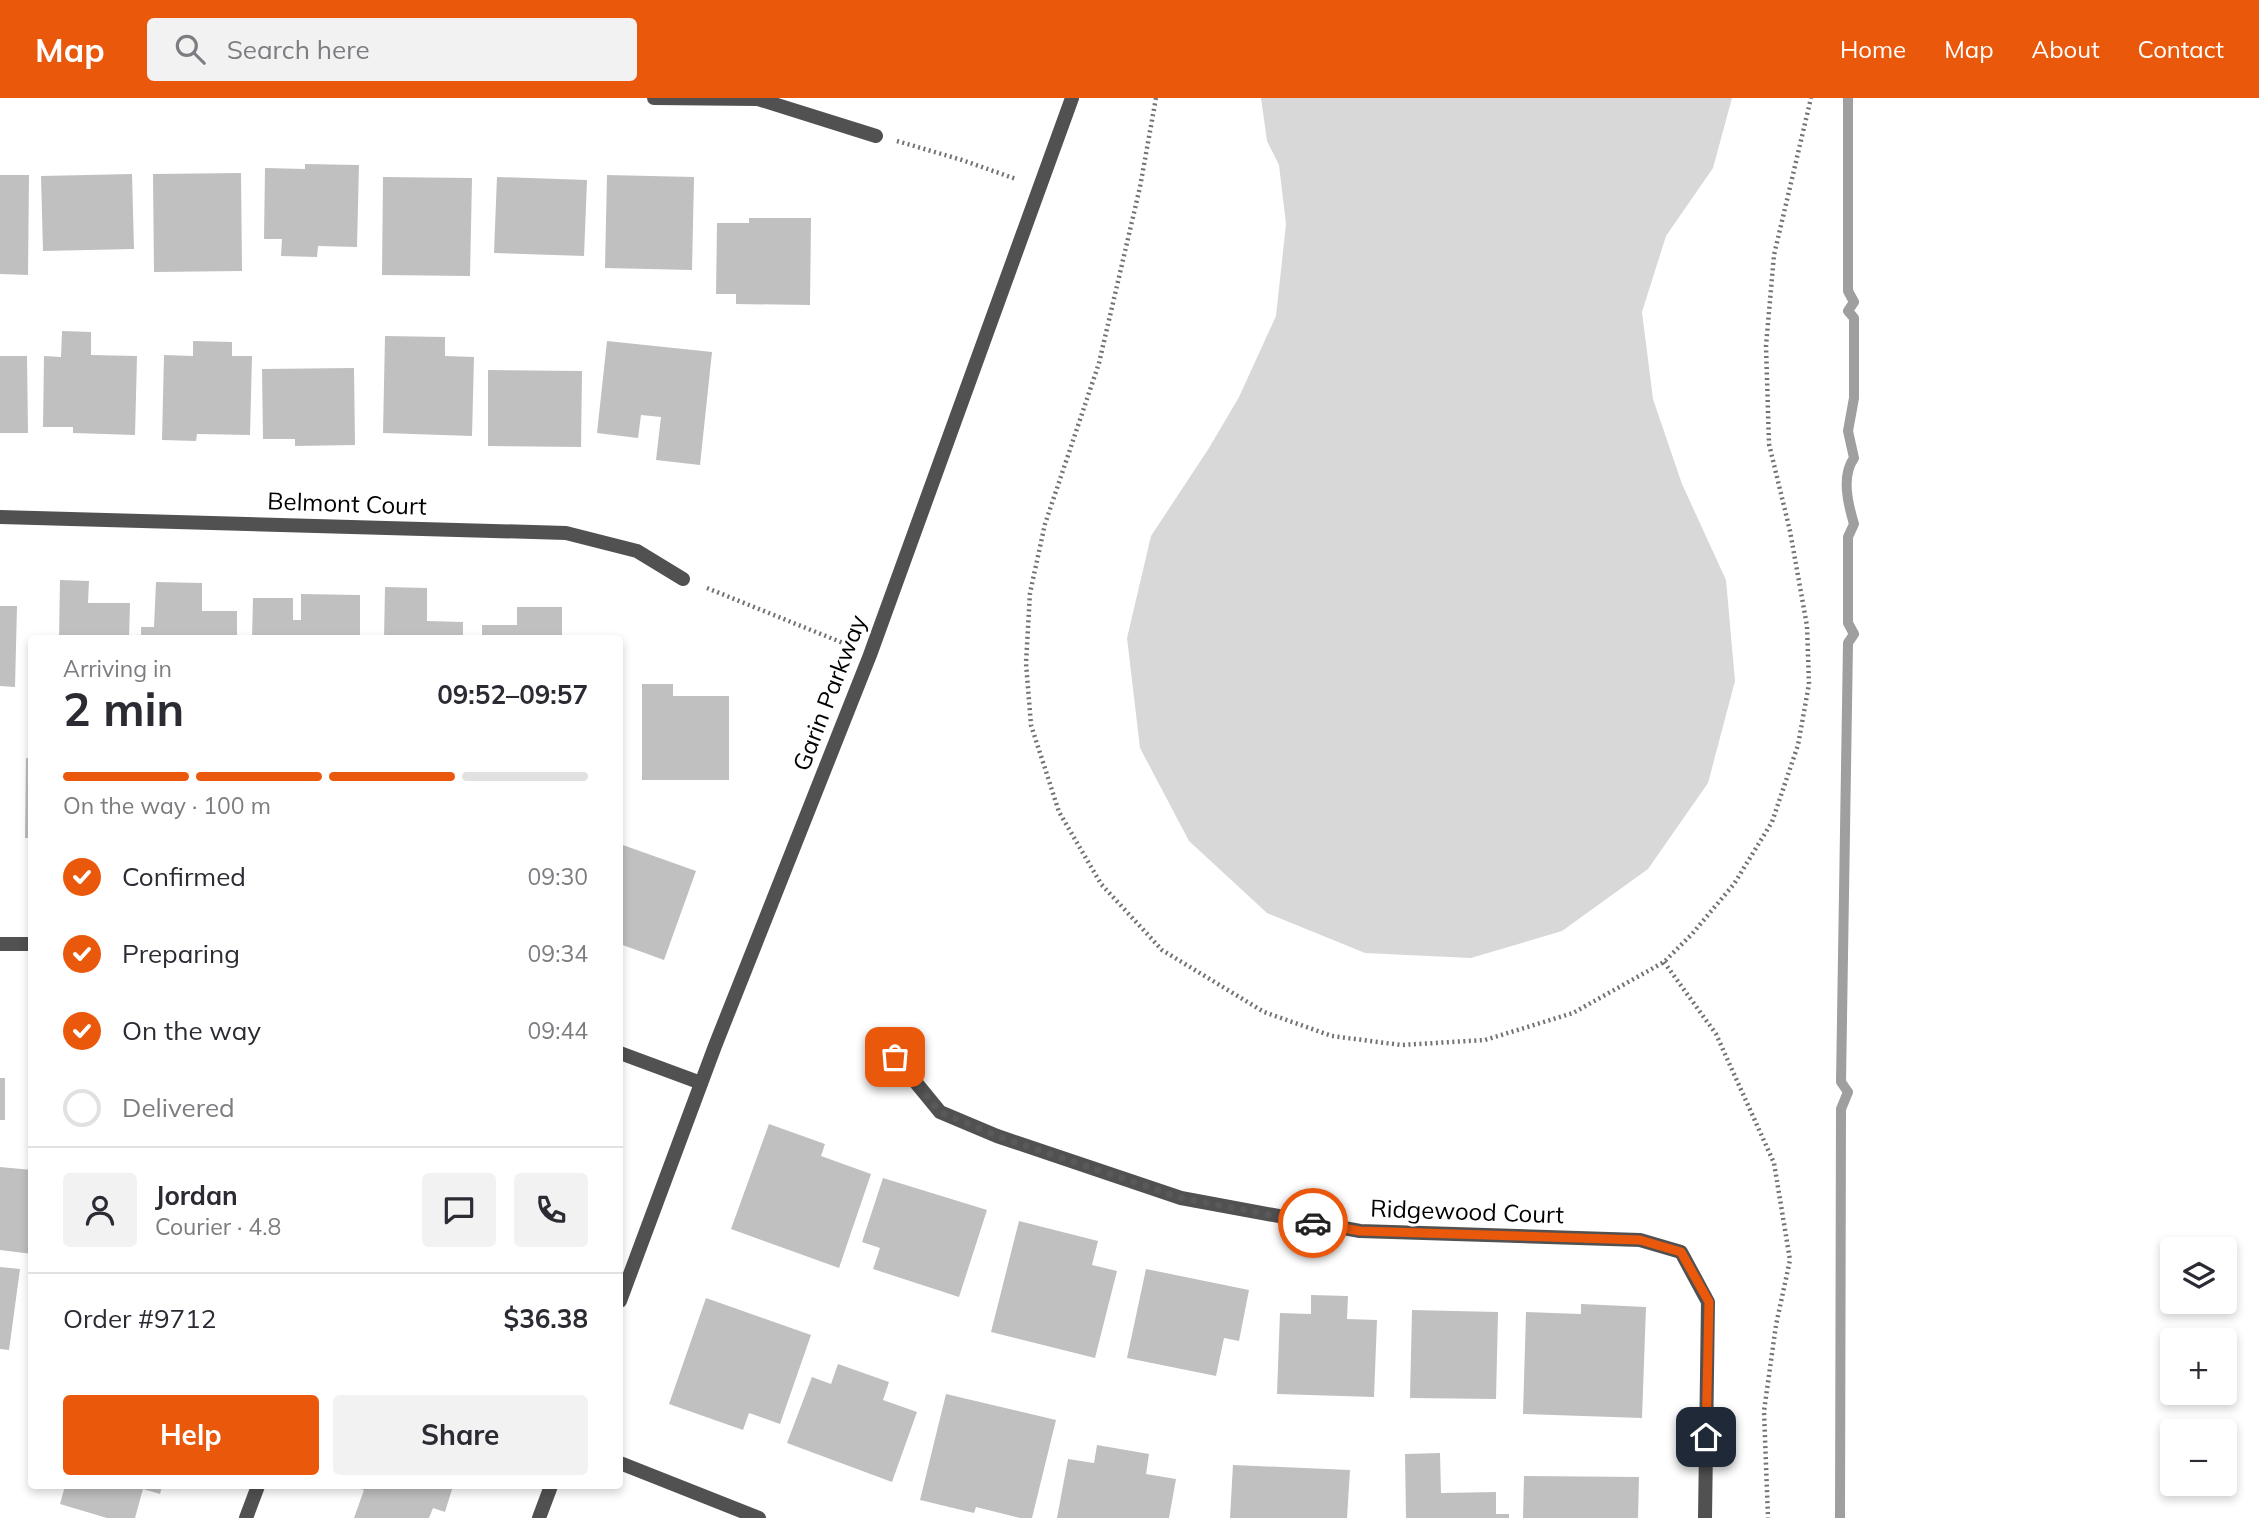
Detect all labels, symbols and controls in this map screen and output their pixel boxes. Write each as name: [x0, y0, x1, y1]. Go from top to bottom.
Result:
search box: [147, 18, 637, 81]
text: Map: [35, 29, 105, 70]
icon: search: [171, 30, 209, 68]
text: Search here: [227, 33, 370, 66]
text: Home: [1840, 34, 1906, 64]
text: Map: [1944, 34, 1994, 64]
text: About: [2032, 34, 2100, 64]
text: Contact: [2138, 34, 2224, 64]
street label: Belmont Court: [267, 485, 427, 521]
street label: Garin Parkway: [786, 610, 873, 775]
text: Arriving in: [63, 654, 172, 683]
text: 09:52–09:57: [437, 678, 588, 711]
text: 2 min: [63, 680, 184, 738]
text: On the way · 100 m: [63, 791, 271, 820]
icon: check: [63, 858, 101, 896]
text: Confirmed: [122, 860, 246, 893]
text: 09:30: [528, 862, 588, 891]
icon: check: [63, 935, 101, 973]
text: Preparing: [122, 937, 240, 970]
text: 09:34: [528, 939, 588, 968]
icon: check: [63, 1012, 101, 1050]
text: On the way: [122, 1014, 261, 1047]
text: 09:44: [528, 1016, 588, 1045]
pin: [865, 1027, 925, 1087]
icon: bag: [876, 1038, 914, 1076]
text: Delivered: [122, 1091, 235, 1124]
button: person: [63, 1173, 137, 1247]
button: chat: [422, 1173, 496, 1247]
button: phone: [514, 1173, 588, 1247]
text: Jordan: [155, 1179, 238, 1212]
courier: [1278, 1188, 1348, 1258]
street label: Ridgewood Court: [1370, 1193, 1564, 1229]
icon: car: [1294, 1204, 1332, 1242]
text: Courier · 4.8: [155, 1212, 281, 1241]
map controls: [2160, 1237, 2237, 1496]
button: layers: [2160, 1237, 2237, 1314]
text: Order #9712: [63, 1302, 216, 1335]
text: $36.38: [504, 1302, 588, 1335]
button: +: [2160, 1328, 2237, 1405]
button: Help: [63, 1395, 319, 1475]
button: Share: [333, 1395, 588, 1475]
pin: [1676, 1407, 1736, 1467]
icon: home: [1687, 1418, 1725, 1456]
button: −: [2160, 1419, 2237, 1496]

